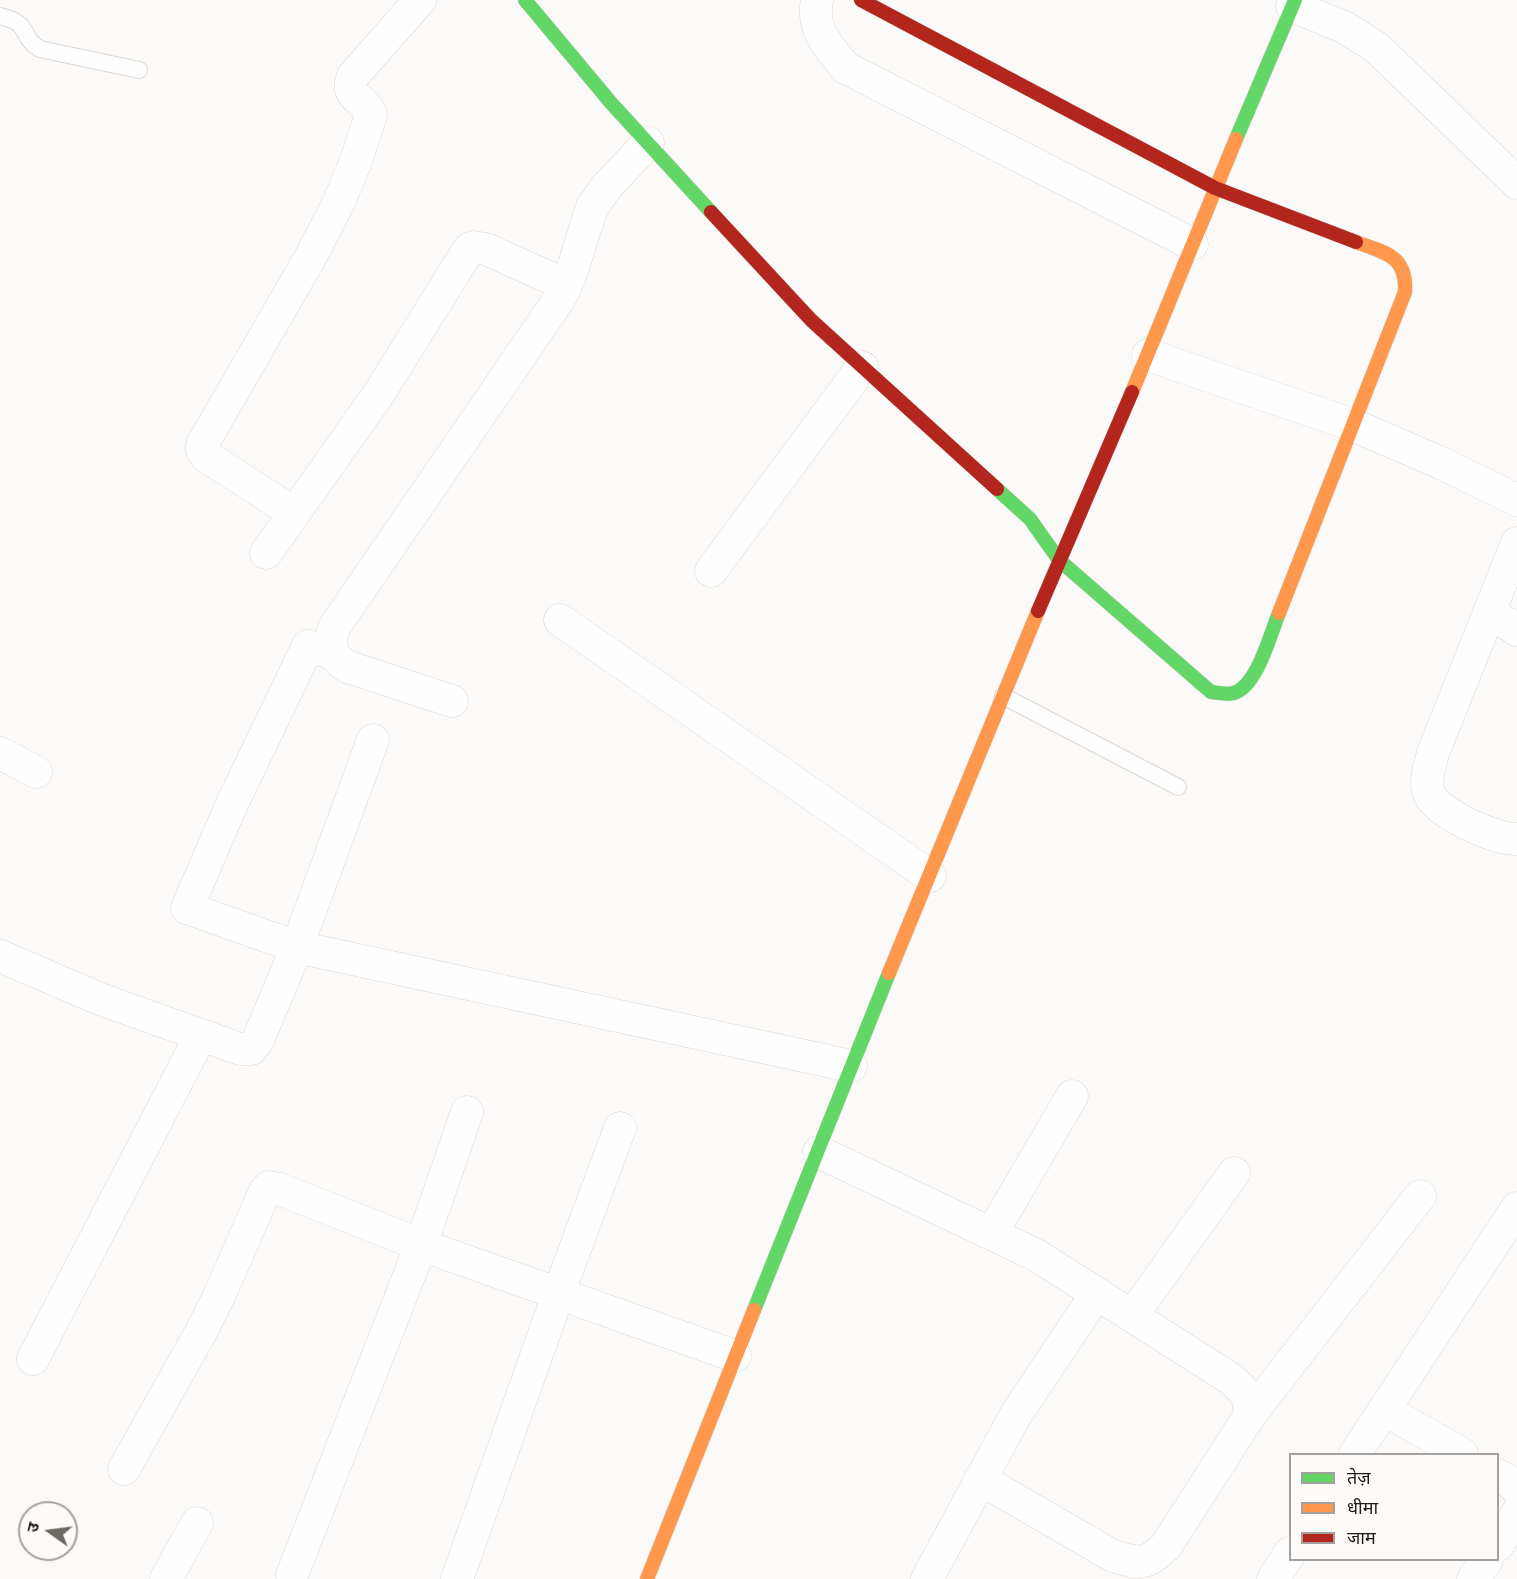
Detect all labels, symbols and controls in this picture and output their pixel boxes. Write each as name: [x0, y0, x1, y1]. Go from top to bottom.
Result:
legend: [1289, 1453, 1499, 1561]
text: तेज़: [1347, 1465, 1371, 1490]
text: धीमा: [1347, 1495, 1378, 1520]
north arrow: [18, 1501, 78, 1561]
text: उ: [21, 1520, 44, 1534]
text: जाम: [1347, 1525, 1376, 1550]

